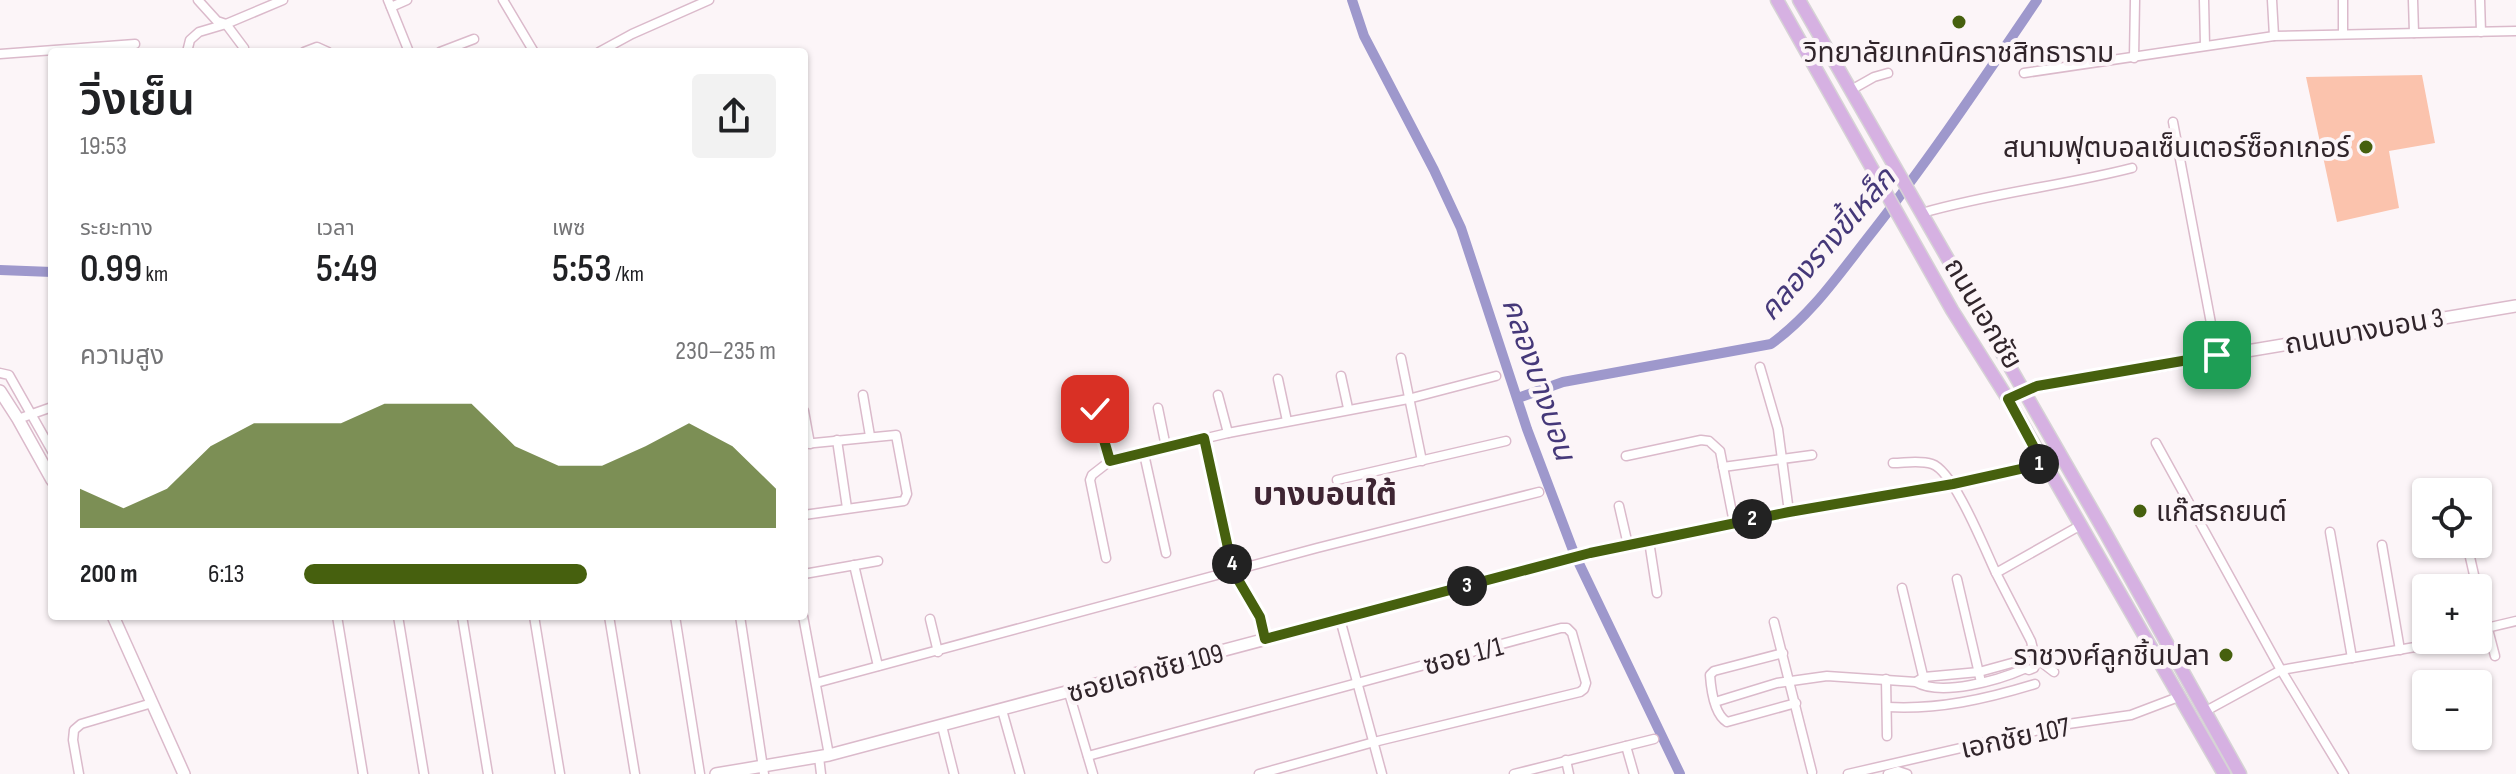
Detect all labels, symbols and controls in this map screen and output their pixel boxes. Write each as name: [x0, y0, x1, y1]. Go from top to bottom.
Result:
marker: วิทยาลัยเทคนิคราชสิทธาราม: [1950, 13, 1968, 31]
place label: วิทยาลัยเทคนิคราชสิทธาราม: [1803, 37, 2114, 70]
text: วิ่งเย็น: [80, 74, 195, 127]
button: share: [692, 74, 776, 158]
text: 19:53: [80, 131, 127, 162]
place label: สนามฟุตบอลเซ็นเตอร์ซ็อกเกอร์: [2003, 132, 2351, 165]
marker: สนามฟุตบอลเซ็นเตอร์ซ็อกเกอร์: [2357, 138, 2375, 156]
water label: คลองรางขี้เหล็ก: [1749, 158, 1904, 328]
text: ระยะทาง: [80, 215, 153, 242]
text: เวลา: [316, 215, 355, 242]
text: เพซ: [552, 215, 586, 242]
text: 0.99: [80, 245, 142, 293]
text: 5:49: [316, 245, 378, 293]
text: 5:53: [552, 245, 612, 293]
street label: ถนนเอกชัย: [1937, 252, 2029, 375]
text: km: [142, 261, 168, 288]
text: /km: [612, 261, 644, 288]
water label: คลองบางบอน: [1494, 294, 1583, 467]
street label: ถนนบางบอน 3: [2282, 301, 2446, 362]
pin: [2183, 321, 2251, 389]
icon: arrive: [2195, 333, 2239, 377]
text: 230–235 m: [675, 336, 776, 367]
text: ความสูง: [80, 341, 164, 372]
pin: [1061, 375, 1129, 443]
icon: check: [1073, 387, 1117, 431]
pin: 1: [2019, 444, 2059, 484]
text: 1: [2035, 450, 2043, 477]
district label: บางบอนใต้: [1253, 476, 1397, 515]
map controls: [2412, 478, 2492, 750]
button: locate: [2412, 478, 2492, 558]
place label: แก๊สรถยนต์: [2156, 496, 2287, 529]
pin: 2: [1732, 499, 1772, 539]
marker: แก๊สรถยนต์: [2131, 502, 2149, 520]
text: 2: [1747, 505, 1757, 532]
pin: 4: [1212, 544, 1252, 584]
text: 4: [1227, 550, 1237, 577]
text: 200 m: [80, 559, 137, 590]
text: 6:13: [208, 559, 244, 590]
pin: 3: [1447, 566, 1487, 606]
text: 3: [1462, 572, 1472, 599]
button: +: [2412, 574, 2492, 654]
street label: ซอย 1/1: [1420, 630, 1507, 683]
street label: ซอยเอกชัย 109: [1064, 637, 1227, 710]
place label: ราชวงศ์ลูกชิ้นปลา: [2014, 638, 2210, 673]
marker: ราชวงศ์ลูกชิ้นปลา: [2217, 646, 2235, 664]
button: −: [2412, 670, 2492, 750]
street label: เอกชัย 107: [1958, 711, 2073, 766]

